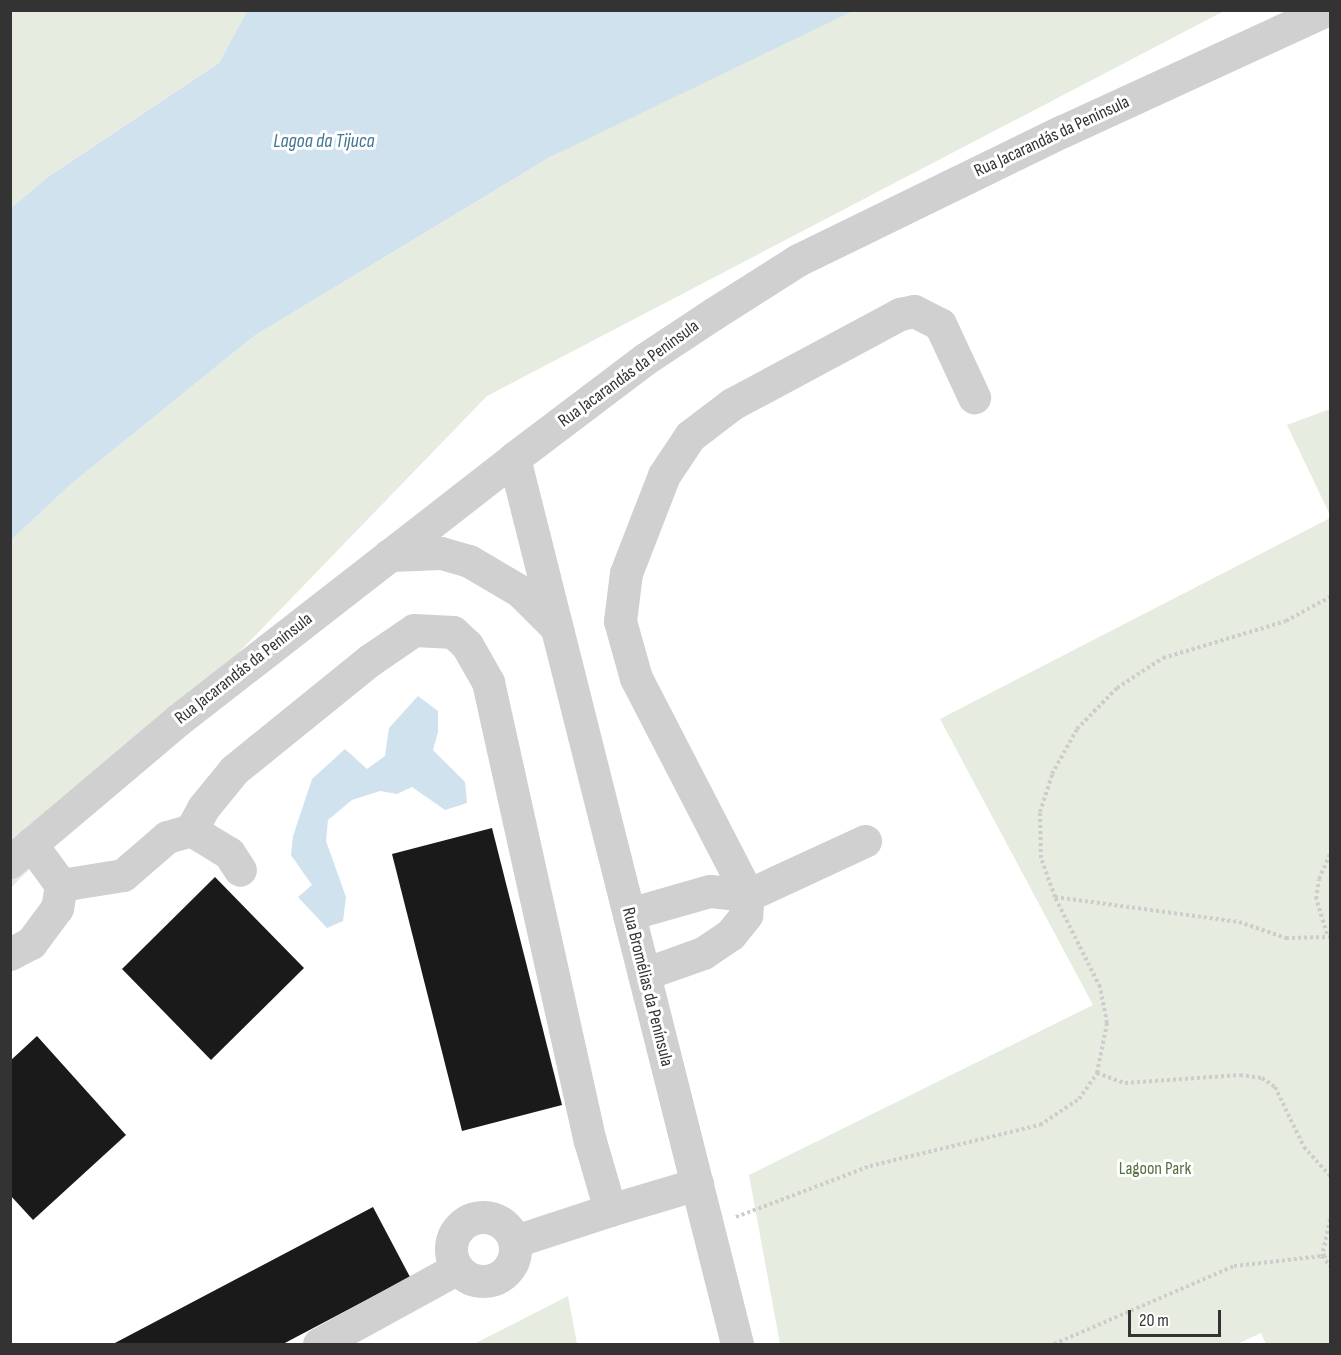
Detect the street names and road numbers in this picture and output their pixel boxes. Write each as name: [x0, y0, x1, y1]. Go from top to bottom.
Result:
street label: Rua Jacarandás da Península: [971, 92, 1133, 182]
street label: Rua Jacarandás da Península: [554, 316, 704, 432]
street label: Rua Jacarandás da Península: [171, 609, 317, 729]
street label: Rua Bromélias da Península: [617, 905, 677, 1069]

